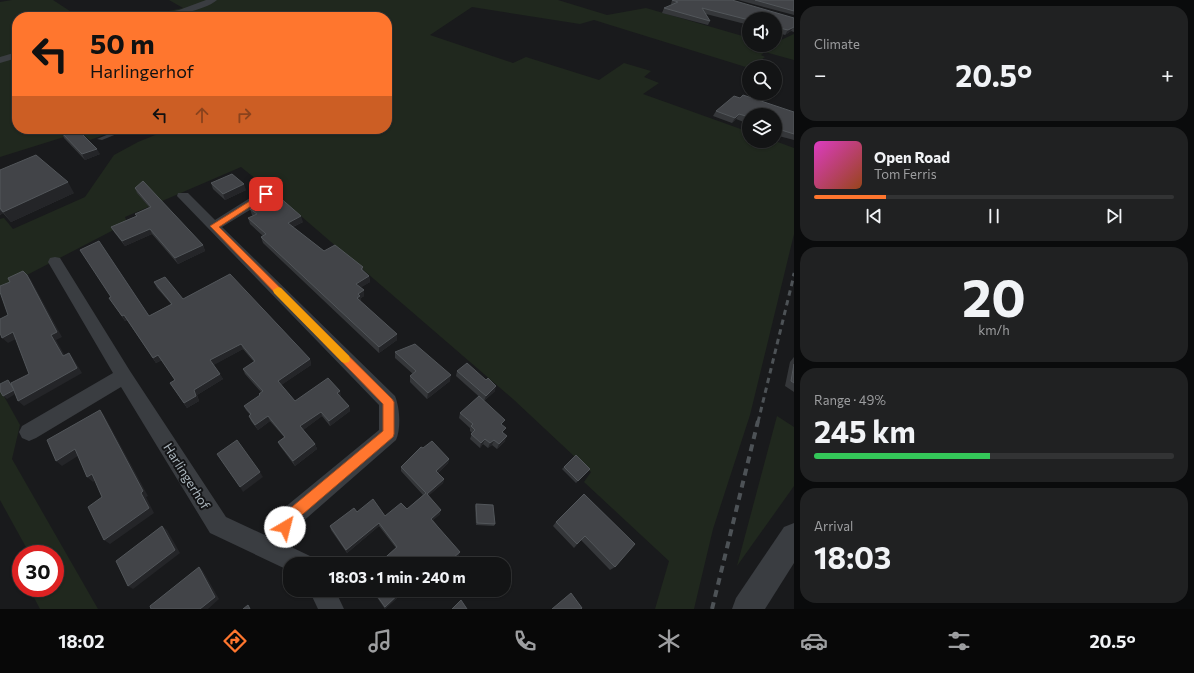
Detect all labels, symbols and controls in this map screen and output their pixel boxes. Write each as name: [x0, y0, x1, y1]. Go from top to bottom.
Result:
map controls: [742, 12, 782, 148]
button: sound: [742, 12, 782, 52]
text: 50 m: [90, 26, 155, 60]
icon: left: [24, 28, 76, 80]
text: Climate: [814, 36, 860, 52]
text: 20.5°: [955, 56, 1032, 93]
text: Harlingerhof: [90, 60, 194, 82]
button: search: [742, 60, 782, 100]
text: −: [814, 61, 827, 88]
text: +: [1161, 61, 1174, 88]
icon: left: [149, 104, 171, 126]
icon: ahead: [191, 104, 213, 126]
icon: right: [233, 104, 255, 126]
button: layers: [742, 108, 782, 148]
text: Open Road: [874, 148, 950, 166]
text: Tom Ferris: [874, 166, 937, 182]
pin: [249, 177, 283, 211]
icon: arrive: [255, 183, 277, 205]
icon: previous: [863, 205, 885, 227]
icon: pause: [983, 205, 1005, 227]
icon: next: [1103, 205, 1125, 227]
text: 20: [962, 264, 1026, 328]
text: km/h: [978, 322, 1010, 338]
text: Range · 49%: [814, 392, 886, 408]
text: 245 km: [814, 412, 916, 449]
street label: Harlingerhof: [160, 440, 214, 513]
position arrow: [264, 506, 306, 548]
text: Arrival: [814, 518, 853, 534]
text: 18:03: [814, 538, 891, 575]
speed limit sign: 30: [12, 545, 64, 597]
text: 18:03 · 1 min · 240 m: [328, 568, 466, 586]
icon: directions: [221, 627, 249, 655]
icon: music: [366, 627, 394, 655]
icon: phone: [511, 627, 539, 655]
icon: climate: [655, 627, 683, 655]
icon: car: [800, 627, 828, 655]
icon: filters: [945, 627, 973, 655]
text: 18:02: [58, 630, 104, 652]
text: 20.5°: [1089, 630, 1136, 652]

